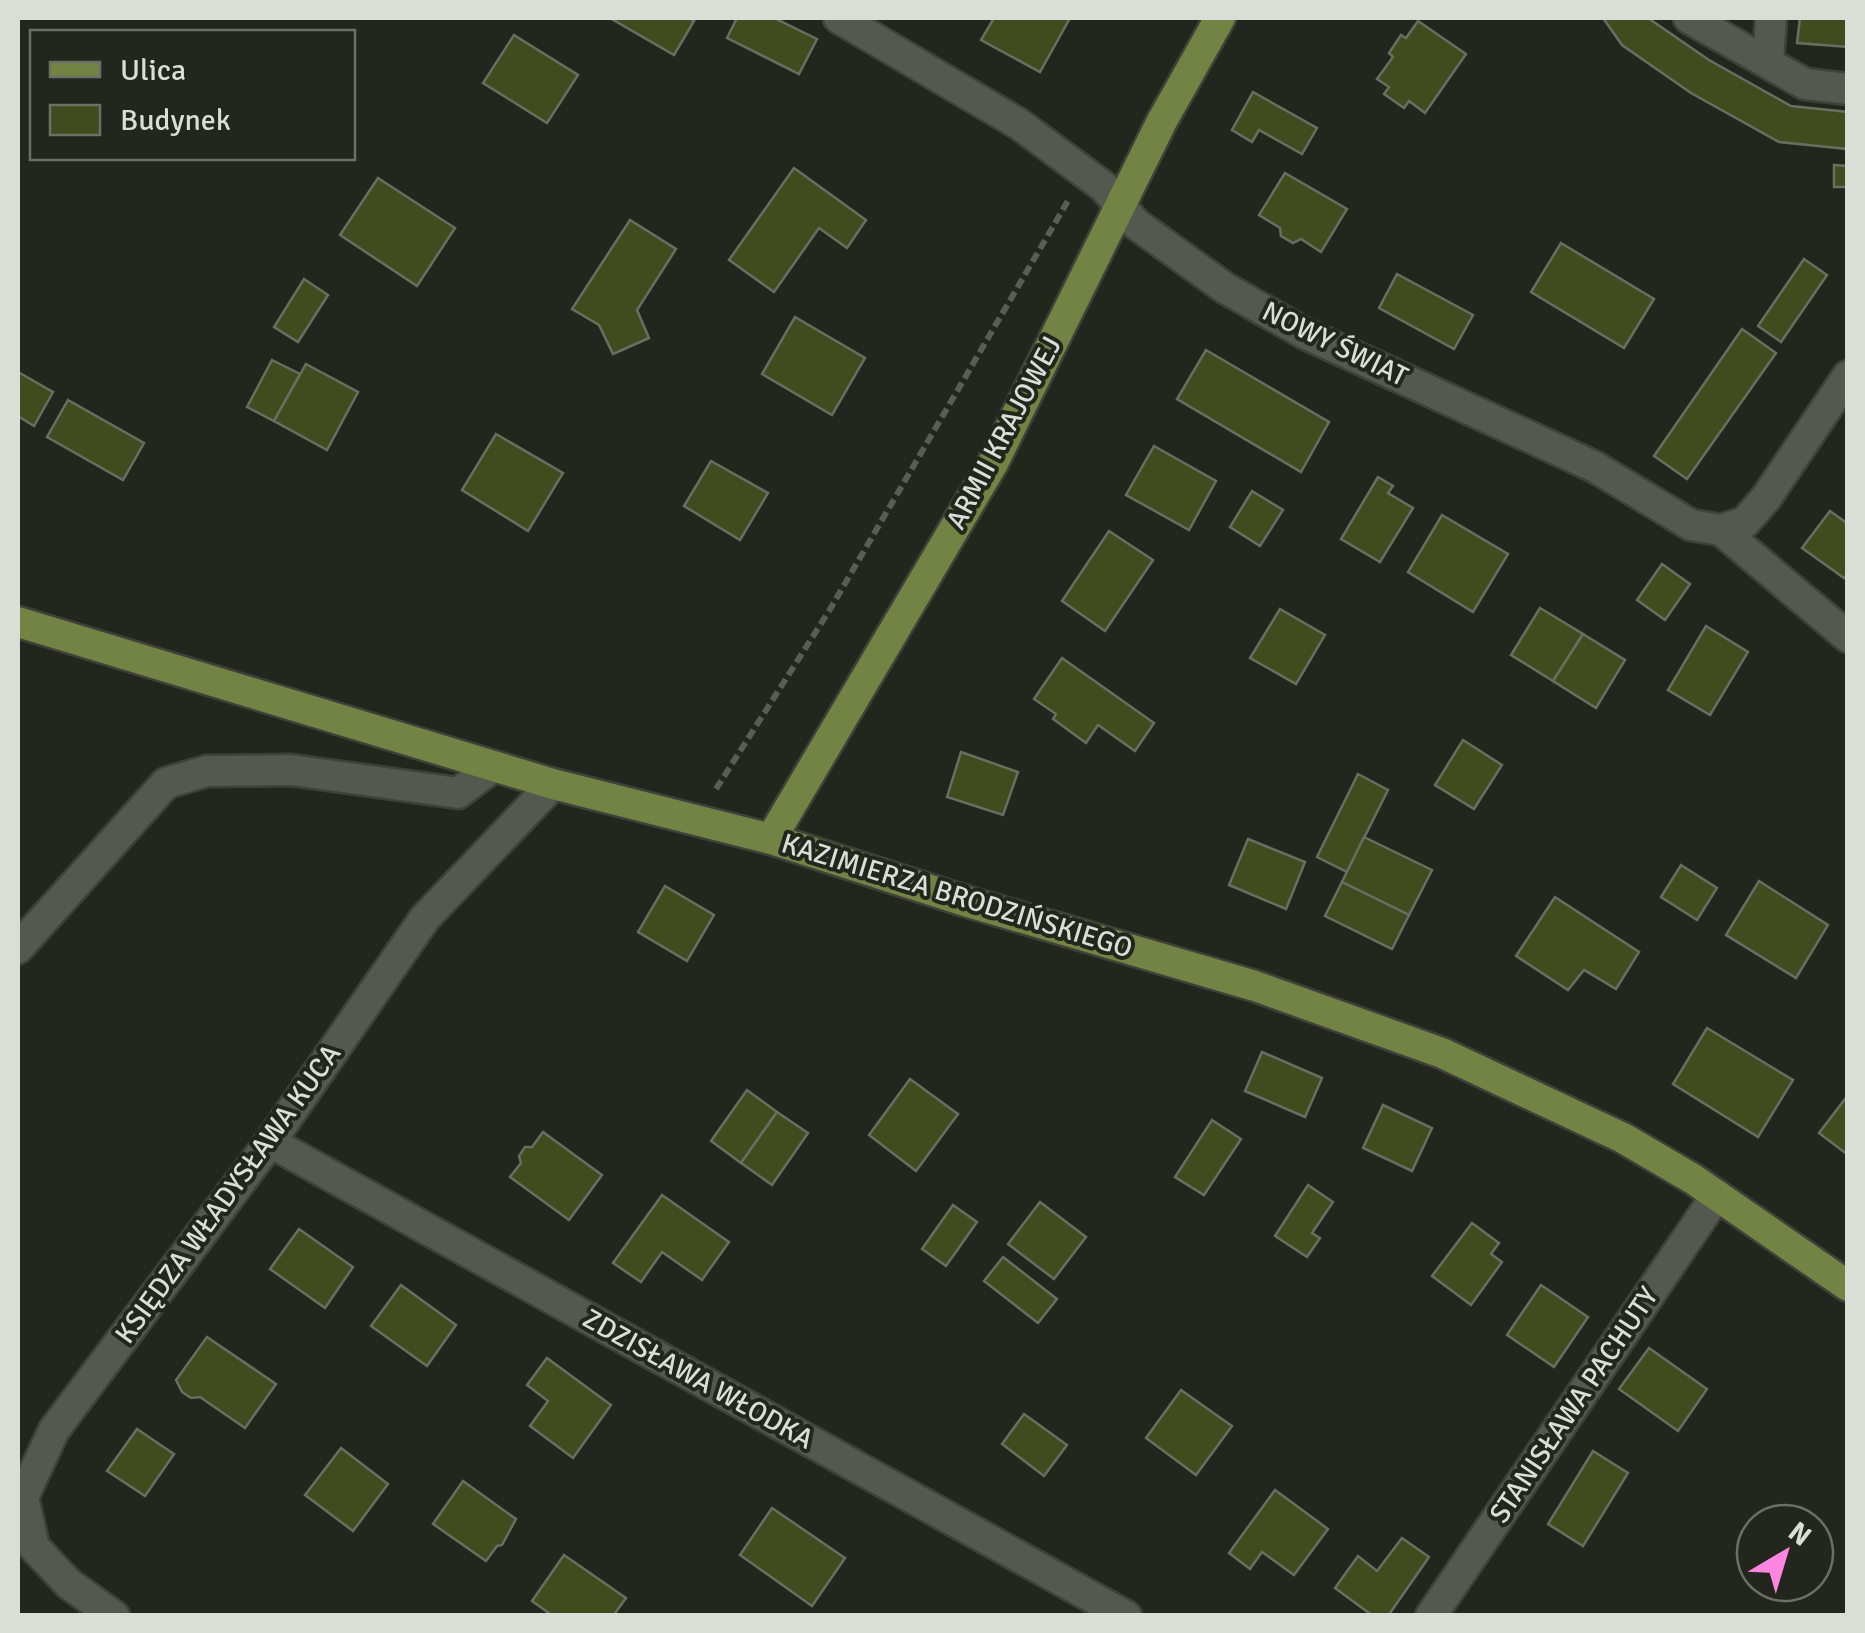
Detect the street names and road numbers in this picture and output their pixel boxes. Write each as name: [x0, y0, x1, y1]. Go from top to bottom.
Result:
street label: NOWY ŚWIAT: [1257, 294, 1413, 394]
street label: ARMII KRAJOWEJ: [939, 331, 1069, 535]
street label: KAZIMIERZA BRODZIŃSKIEGO: [777, 826, 1137, 966]
street label: KSIĘDZA WŁADYSŁAWA KUCA: [108, 1038, 348, 1350]
street label: STANISŁAWA PACHUTY: [1482, 1281, 1666, 1529]
street label: ZDZISŁAWA WŁODKA: [577, 1302, 819, 1456]

